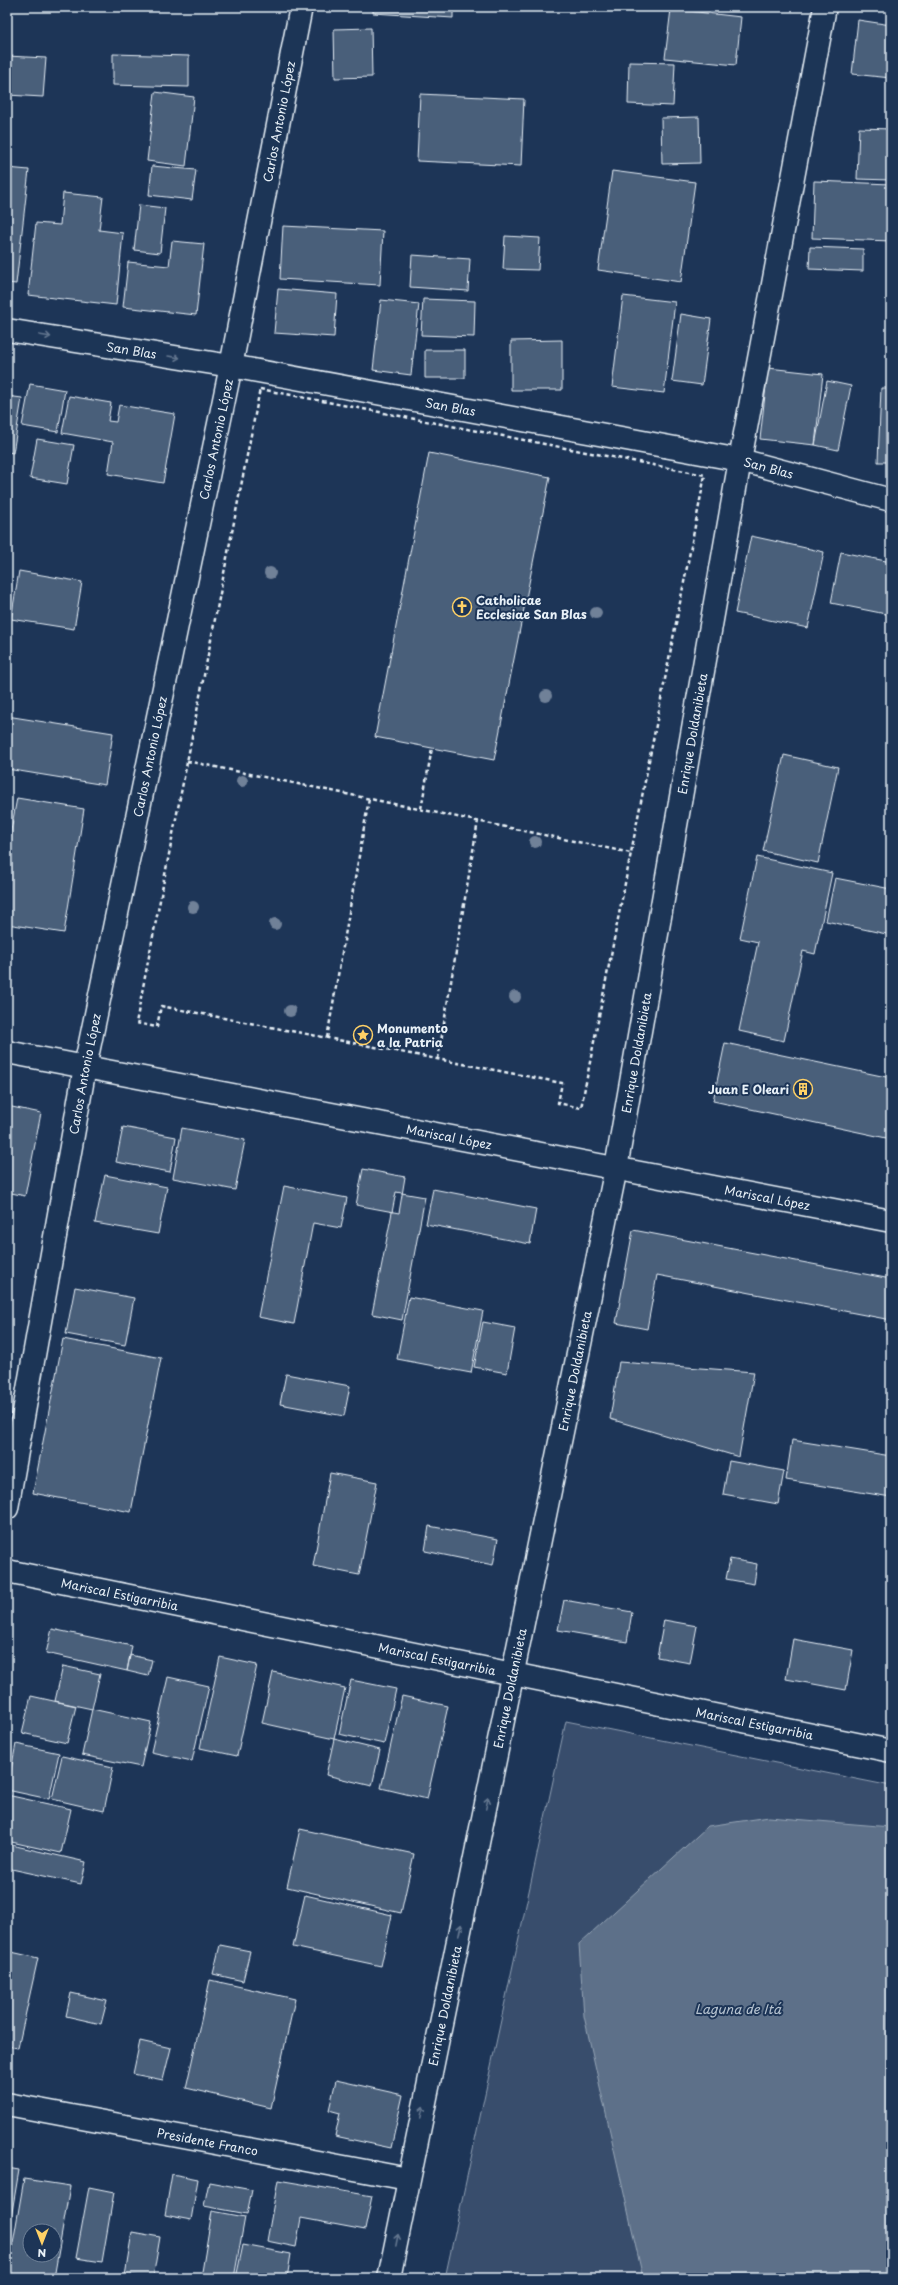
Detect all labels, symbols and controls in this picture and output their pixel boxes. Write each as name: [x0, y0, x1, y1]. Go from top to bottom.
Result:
street label: Carlos Antonio López: [258, 59, 299, 183]
one-way arrow: [39, 332, 52, 340]
street label: San Blas: [105, 337, 158, 363]
one-way arrow: [167, 353, 180, 361]
street label: Carlos Antonio López: [194, 377, 237, 501]
street label: San Blas: [424, 393, 478, 420]
street label: San Blas: [742, 452, 796, 483]
place label: Catholicae Ecclesiae San Blas: [476, 591, 587, 623]
church icon: Catholicae Ecclesiae San Blas: [451, 596, 473, 618]
street label: Enrique Doldanibieta: [673, 671, 712, 795]
street label: Carlos Antonio López: [128, 694, 171, 818]
street label: Enrique Doldanibieta: [617, 990, 656, 1114]
street label: Carlos Antonio López: [64, 1011, 105, 1136]
place label: Monumento a la Patria: [377, 1019, 448, 1051]
place icon: Monumento a la Patria: [352, 1024, 374, 1046]
building icon: Juan E Oleari: [792, 1078, 814, 1100]
place label: Juan E Oleari: [708, 1080, 789, 1098]
street label: Mariscal López: [405, 1120, 493, 1154]
street label: Mariscal López: [723, 1180, 812, 1214]
street label: Enrique Doldanibieta: [553, 1309, 596, 1432]
street label: Mariscal Estigarribia: [59, 1573, 181, 1615]
street label: Enrique Doldanibieta: [489, 1626, 531, 1750]
street label: Mariscal Estigarribia: [377, 1638, 498, 1679]
street label: Mariscal Estigarribia: [694, 1702, 816, 1744]
one-way arrow: [483, 1797, 491, 1810]
one-way arrow: [457, 1924, 465, 1937]
street label: Enrique Doldanibieta: [424, 1943, 466, 2067]
water label: Laguna de Itá: [695, 1999, 782, 2018]
one-way arrow: [419, 2106, 427, 2119]
street label: Presidente Franco: [155, 2123, 260, 2160]
north arrow: [22, 2223, 62, 2263]
one-way arrow: [393, 2234, 401, 2247]
text: N: [37, 2245, 46, 2262]

